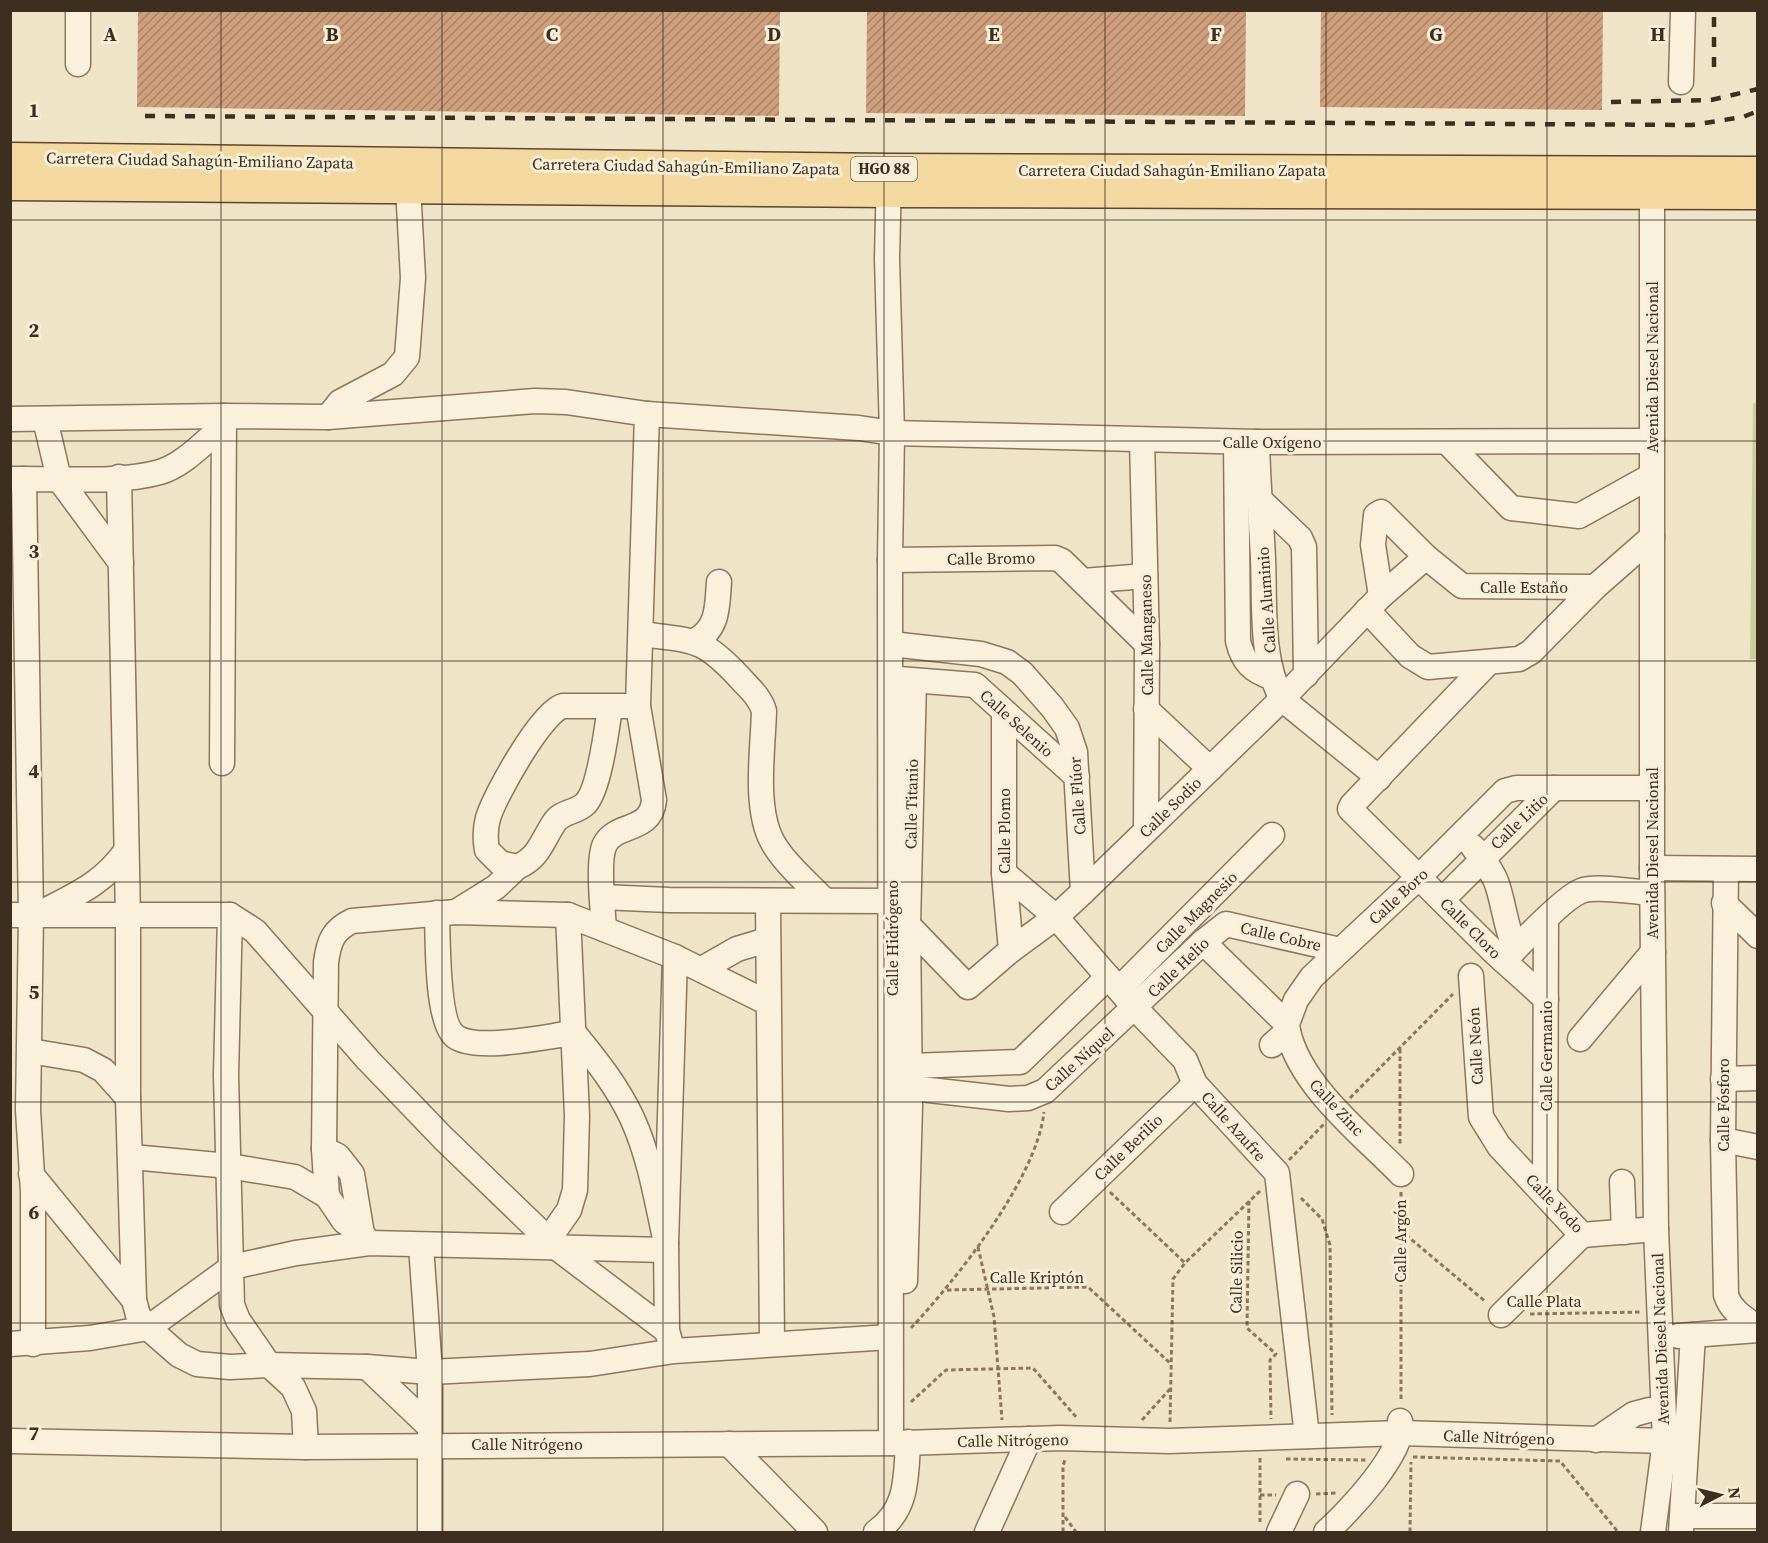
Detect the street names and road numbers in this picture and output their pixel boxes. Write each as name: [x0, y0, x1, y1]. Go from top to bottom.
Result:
street label: Carretera Ciudad Sahagún-Emiliano Zapata: [46, 146, 355, 174]
street label: Carretera Ciudad Sahagún-Emiliano Zapata: [532, 152, 841, 180]
road number: HGO 88: [851, 157, 917, 181]
street label: Carretera Ciudad Sahagún-Emiliano Zapata: [1018, 159, 1327, 181]
street label: Avenida Diesel Nacional: [1641, 281, 1663, 453]
street label: Calle Oxígeno: [1223, 431, 1322, 453]
street label: Calle Bromo: [947, 546, 1036, 570]
street label: Calle Aluminio: [1251, 546, 1281, 654]
street label: Calle Manganeso: [1134, 574, 1158, 696]
street label: Calle Estaño: [1480, 576, 1568, 598]
street label: Calle Selenio: [975, 684, 1059, 762]
street label: Calle Flúor: [1063, 756, 1091, 836]
street label: Calle Titanio: [899, 758, 923, 849]
street label: Avenida Diesel Nacional: [1641, 767, 1663, 939]
street label: Calle Sodio: [1134, 771, 1206, 842]
street label: Calle Plomo: [993, 788, 1015, 874]
street label: Calle Litio: [1485, 788, 1553, 854]
street label: Calle Boro: [1363, 863, 1433, 929]
street label: Calle Magnesio: [1150, 866, 1242, 958]
street label: Calle Hidrógeno: [881, 880, 903, 996]
street label: Calle Cloro: [1435, 892, 1507, 964]
street label: Calle Cobre: [1238, 916, 1324, 956]
street label: Calle Helio: [1142, 932, 1214, 1002]
street label: Calle Germanio: [1535, 1000, 1557, 1112]
street label: Calle Neón: [1462, 1006, 1488, 1085]
street label: Calle Níquel: [1039, 1022, 1119, 1096]
street label: Calle Fósforo: [1712, 1058, 1734, 1152]
street label: Calle Zinc: [1305, 1074, 1369, 1141]
street label: Calle Azufre: [1197, 1086, 1271, 1166]
street label: Calle Berilio: [1089, 1108, 1167, 1185]
street label: Calle Yodo: [1521, 1169, 1589, 1238]
street label: Calle Argón: [1389, 1199, 1411, 1283]
street label: Calle Silicio: [1224, 1230, 1248, 1314]
street label: Avenida Diesel Nacional: [1646, 1252, 1674, 1425]
street label: Calle Kriptón: [990, 1266, 1085, 1288]
street label: Calle Plata: [1506, 1290, 1582, 1312]
street label: Calle Nitrógeno: [1443, 1424, 1555, 1450]
street label: Calle Nitrógeno: [957, 1428, 1069, 1452]
street label: Calle Nitrógeno: [471, 1433, 583, 1455]

